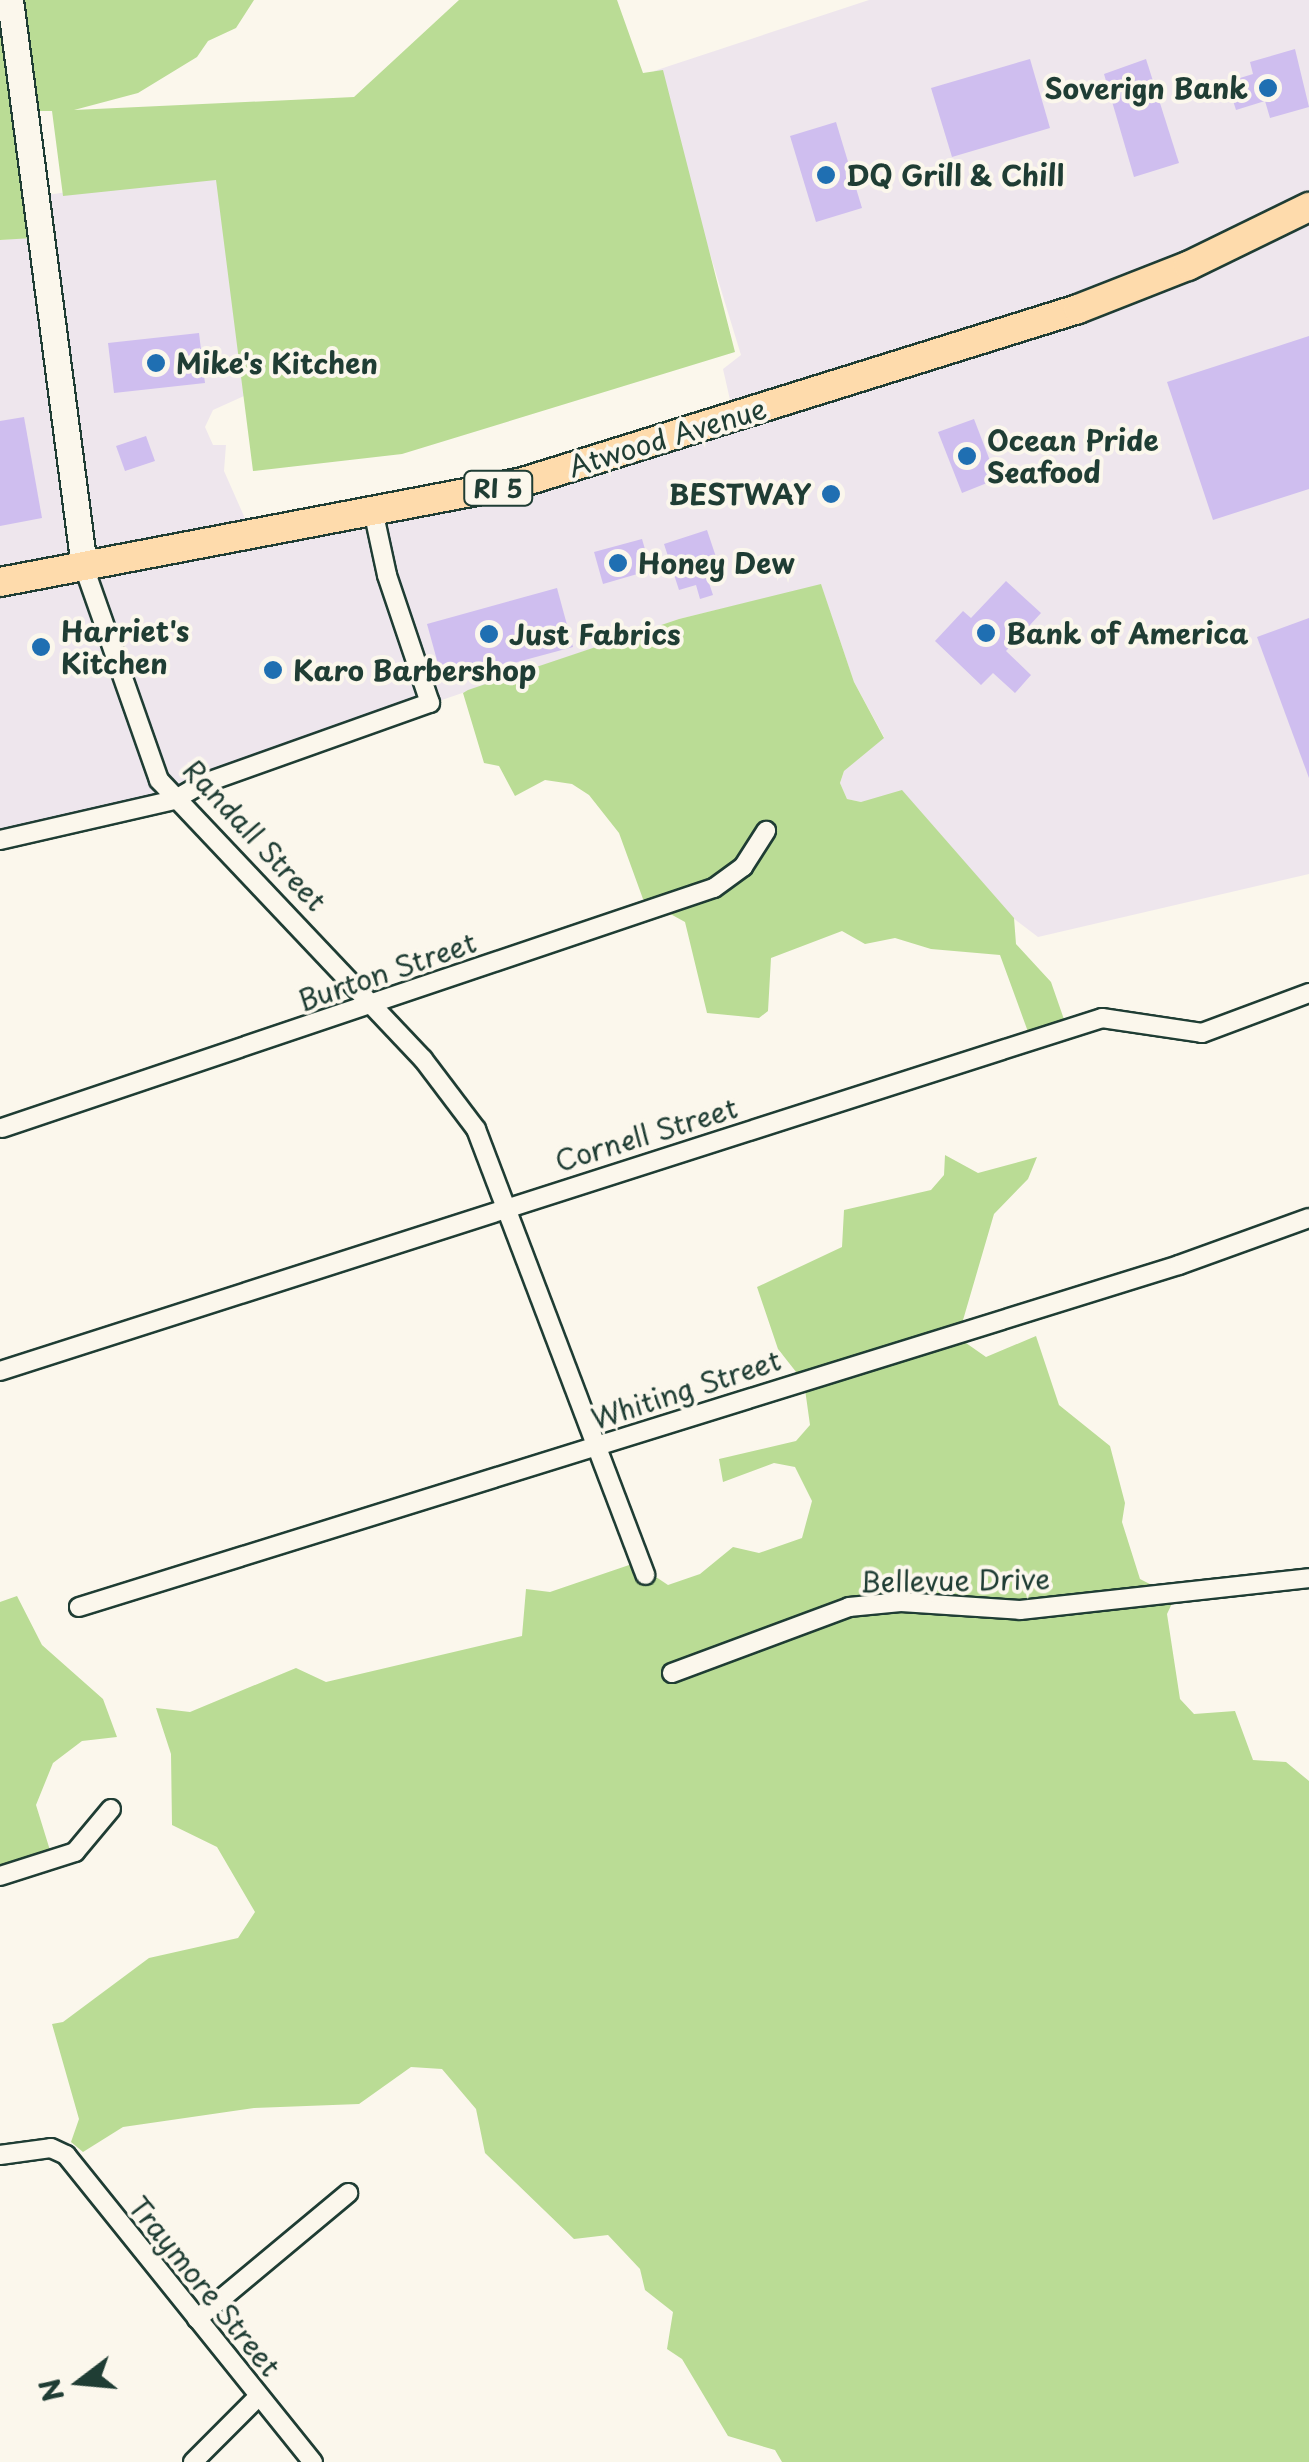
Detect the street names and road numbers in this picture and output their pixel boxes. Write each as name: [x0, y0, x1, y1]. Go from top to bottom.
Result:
street label: Atwood Avenue: [563, 391, 771, 483]
road number: RI 5: [460, 468, 536, 508]
street label: Randall Street: [176, 752, 334, 918]
street label: Burton Street: [294, 925, 480, 1017]
street label: Cornell Street: [550, 1090, 742, 1178]
street label: Whiting Street: [587, 1343, 785, 1435]
street label: Bellevue Drive: [859, 1562, 1051, 1598]
street label: Traymore Street: [122, 2189, 288, 2383]

